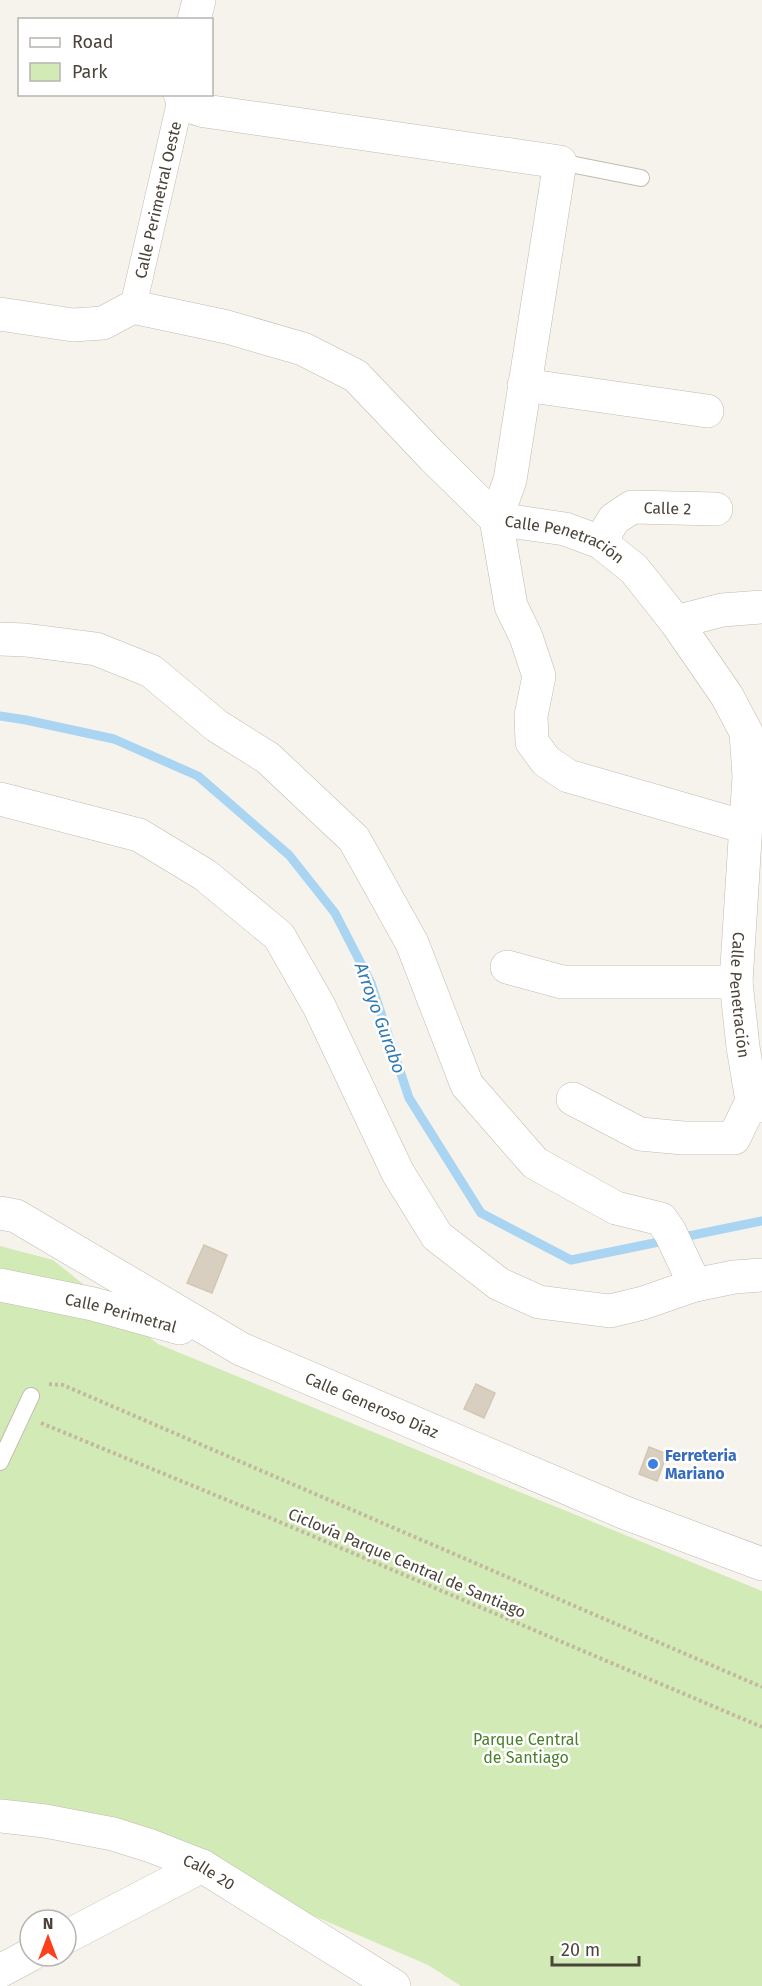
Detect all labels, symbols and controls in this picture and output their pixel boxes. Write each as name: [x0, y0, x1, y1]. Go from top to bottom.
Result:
legend: [18, 18, 213, 96]
text: Road: [72, 31, 114, 53]
text: Park: [72, 61, 108, 83]
street label: Calle Perimetral Oeste: [130, 119, 185, 280]
street label: Calle 2: [643, 498, 692, 518]
street label: Calle Penetración: [504, 511, 628, 567]
street label: Calle Penetración: [726, 931, 754, 1059]
water label: Arroyo Gurabo: [349, 959, 410, 1076]
street label: Calle Perimetral: [63, 1289, 179, 1336]
street label: Calle Generoso Díaz: [302, 1368, 442, 1442]
place label: Ferreteria Mariano: [665, 1446, 737, 1483]
marker: Ferreteria Mariano: [646, 1457, 660, 1471]
street label: Ciclovía Parque Central de Santiago: [285, 1504, 529, 1622]
park label: Parque Central de Santiago: [473, 1730, 579, 1767]
street label: Calle 20: [180, 1850, 239, 1894]
north arrow: [18, 1908, 78, 1968]
text: N: [43, 1914, 53, 1933]
scale bar: [552, 1929, 639, 1967]
text: 20 m: [561, 1939, 600, 1961]

